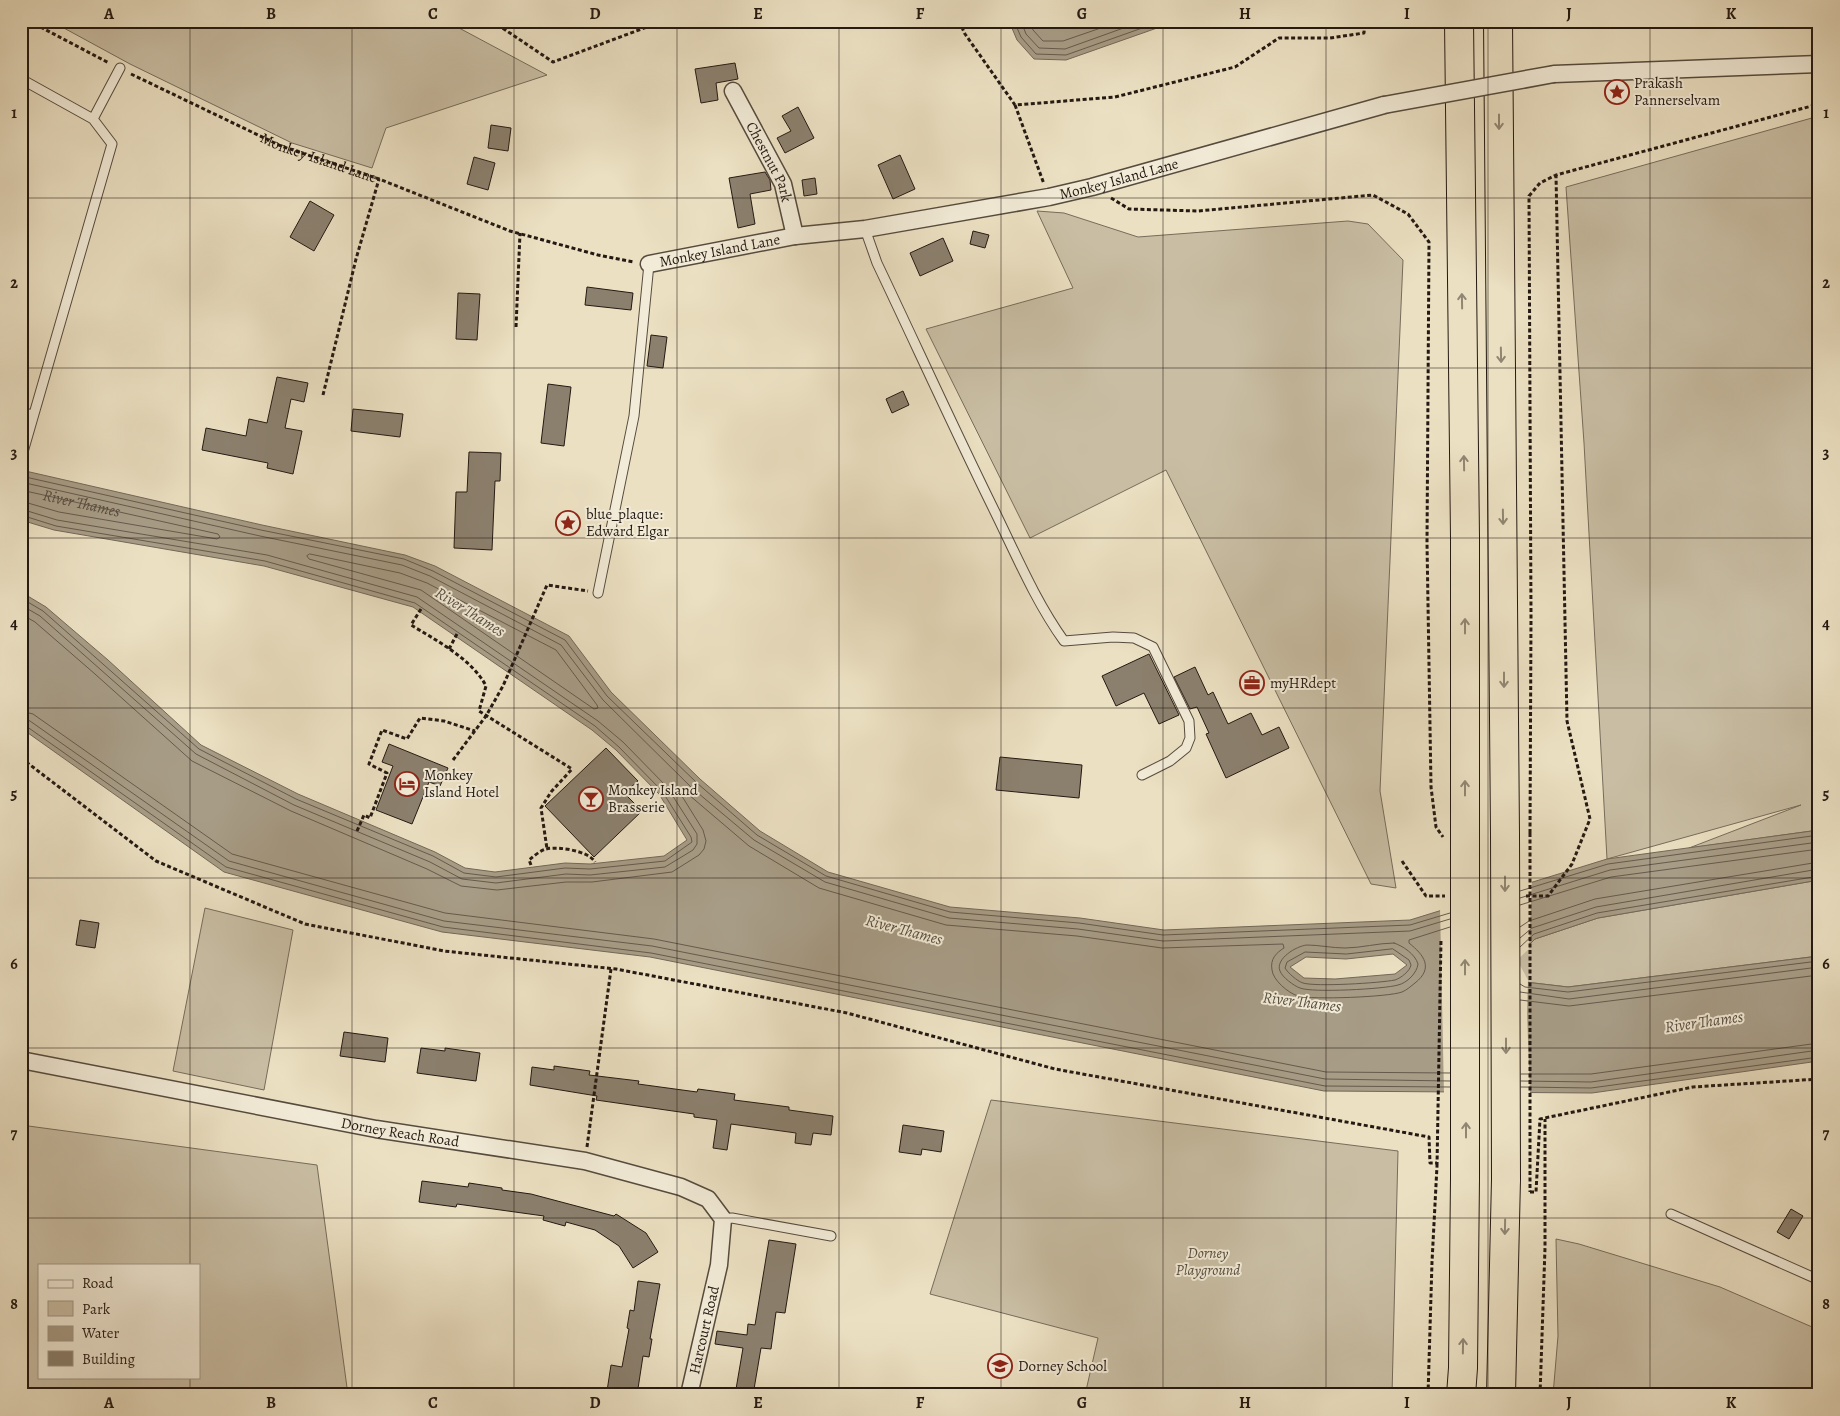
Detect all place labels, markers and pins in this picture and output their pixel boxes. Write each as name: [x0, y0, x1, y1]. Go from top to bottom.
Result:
place label: Prakash Pannerselvam: [1634, 73, 1721, 110]
place icon: Prakash Pannerselvam: [1604, 79, 1630, 105]
place label: blue_plaque: Edward Elgar: [586, 504, 669, 541]
place icon: blue_plaque: Edward Elgar: [555, 510, 581, 536]
office icon: myHRdept: [1239, 670, 1265, 696]
place label: myHRdept: [1270, 673, 1336, 693]
place label: Monkey Island Hotel: [424, 765, 499, 802]
hotel icon: Monkey Island Hotel: [394, 771, 420, 797]
place label: Monkey Island Brasserie: [608, 780, 699, 817]
bar icon: Monkey Island Brasserie: [578, 786, 604, 812]
school or university icon: Dorney School: [987, 1353, 1013, 1379]
place label: Dorney School: [1018, 1356, 1107, 1376]

